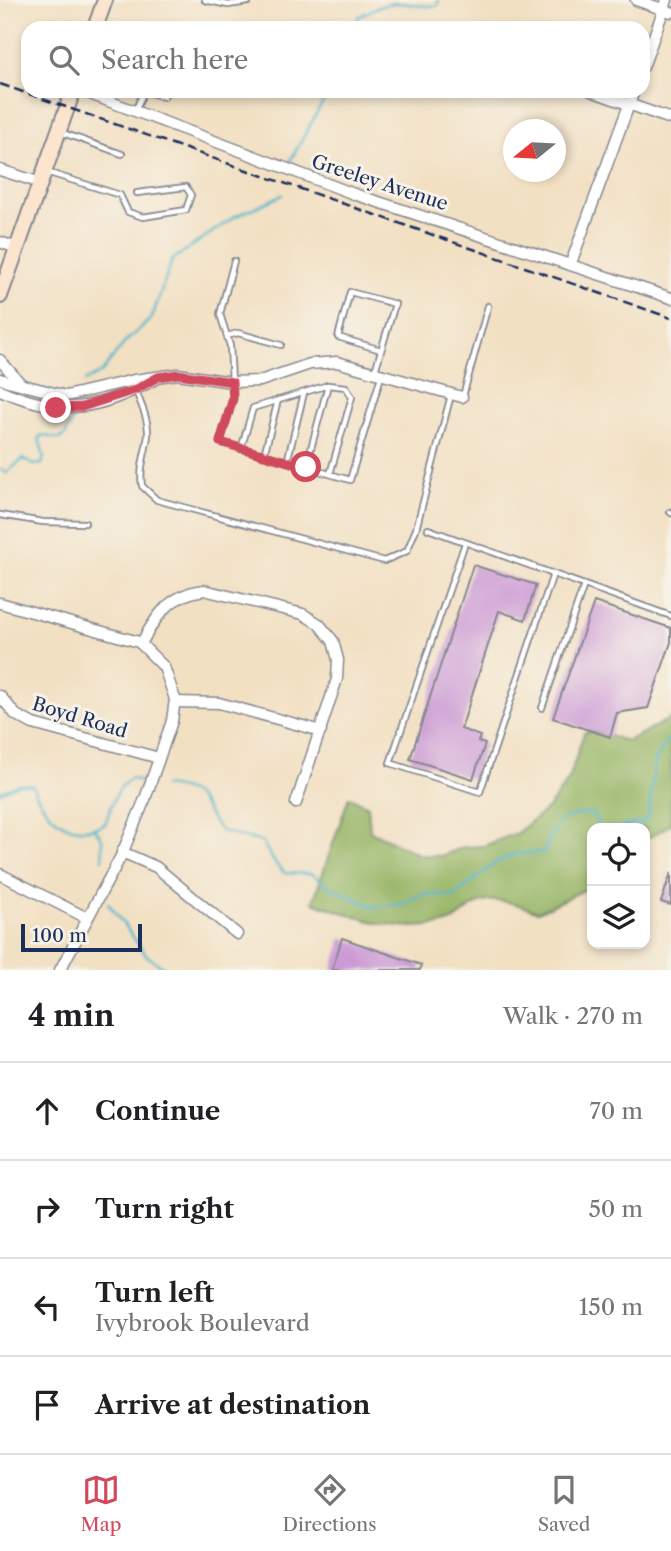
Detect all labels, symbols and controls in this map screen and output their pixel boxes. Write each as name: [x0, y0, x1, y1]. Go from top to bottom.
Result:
search box: [21, 21, 650, 98]
icon: search: [45, 41, 83, 79]
text: Search here: [101, 44, 248, 76]
north arrow: [503, 119, 566, 182]
street label: Greeley Avenue: [309, 150, 451, 215]
route end: [40, 392, 71, 423]
route start: [290, 451, 321, 482]
street label: Boyd Road: [30, 692, 131, 743]
map controls: [587, 823, 650, 949]
button: locate: [587, 823, 650, 886]
button: layers: [587, 886, 650, 949]
scale bar: [21, 921, 142, 953]
text: 100 m: [32, 924, 87, 947]
text: 4 min: [28, 997, 114, 1034]
text: Walk · 270 m: [503, 1002, 643, 1030]
icon: ahead: [28, 1092, 66, 1130]
text: Continue: [95, 1095, 220, 1127]
text: 70 m: [590, 1097, 643, 1125]
icon: right: [28, 1190, 66, 1228]
text: Turn right: [95, 1193, 234, 1225]
text: 50 m: [588, 1195, 643, 1223]
text: Turn left: [95, 1277, 214, 1309]
icon: left: [28, 1288, 66, 1326]
text: 150 m: [579, 1293, 643, 1321]
text: Ivybrook Boulevard: [95, 1309, 310, 1337]
icon: arrive: [28, 1386, 66, 1424]
text: Arrive at destination: [95, 1389, 370, 1421]
tab: Map: [81, 1471, 121, 1536]
tab: Directions: [283, 1471, 376, 1536]
tab: Saved: [538, 1471, 590, 1536]

